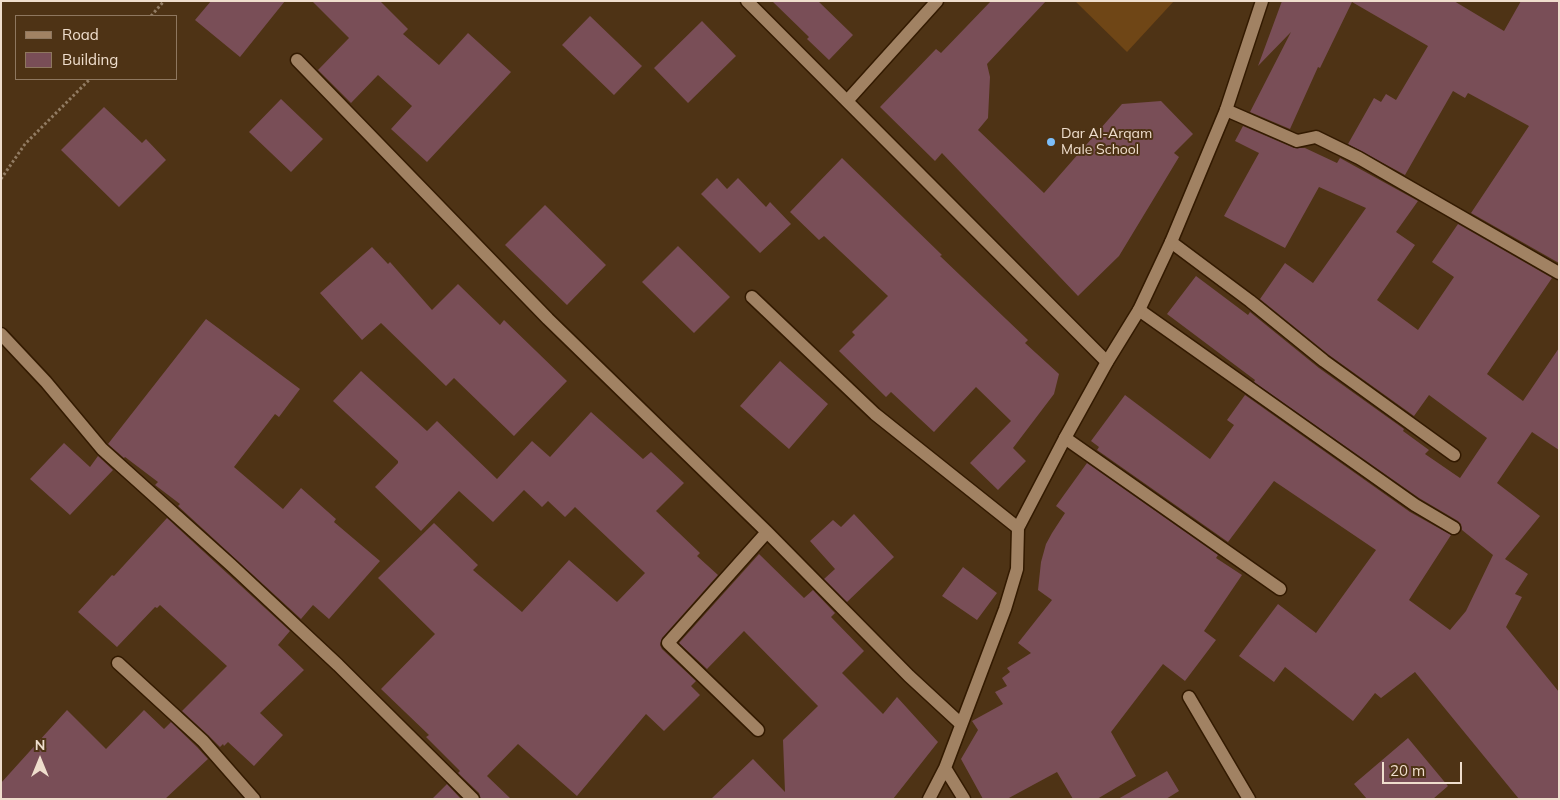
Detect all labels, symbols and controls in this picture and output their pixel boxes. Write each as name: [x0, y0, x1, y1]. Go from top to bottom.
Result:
legend: [15, 15, 178, 80]
text: Road: [62, 25, 99, 44]
text: Building: [62, 50, 118, 69]
place label: Dar Al-Arqam Male School: [1061, 126, 1152, 158]
marker: Dar Al-Arqam Male School: [1045, 136, 1057, 148]
north arrow: [15, 735, 65, 785]
text: N: [35, 736, 45, 754]
scale bar: [1385, 752, 1465, 784]
text: 20 m: [1390, 761, 1425, 780]

